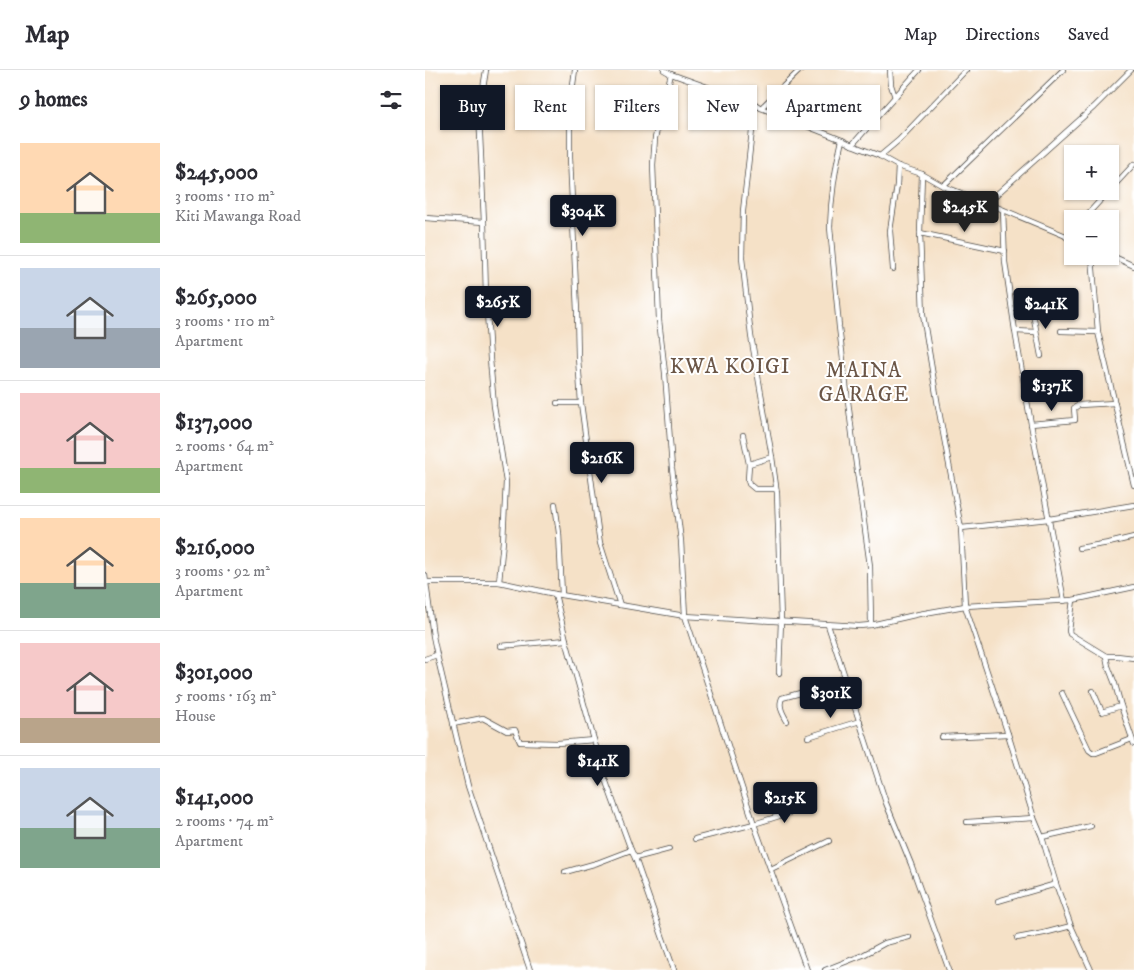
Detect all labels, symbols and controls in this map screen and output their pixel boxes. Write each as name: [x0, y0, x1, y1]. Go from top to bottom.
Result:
text: Map: [25, 20, 69, 50]
text: Map: [904, 24, 937, 46]
text: Directions: [965, 24, 1040, 46]
text: Saved: [1068, 24, 1109, 46]
chip: Buy: [440, 85, 505, 130]
chip: Rent: [515, 85, 585, 130]
chip: Filters: [595, 85, 678, 130]
chip: New: [688, 85, 757, 130]
chip: Apartment: [767, 85, 880, 130]
icon: filters: [377, 86, 405, 114]
text: 9 homes: [20, 87, 88, 113]
map controls: [1064, 145, 1119, 265]
button: +: [1064, 145, 1119, 200]
text: $245,000: [175, 160, 258, 186]
icon: home: [60, 163, 120, 223]
text: 3 rooms · 110 m²: [175, 186, 274, 206]
pin: $245K: [930, 190, 1000, 233]
pin: $304K: [548, 194, 618, 237]
text: $245K: [943, 197, 987, 217]
text: $304K: [561, 201, 605, 221]
text: Kiti Mawanga Road: [175, 206, 301, 226]
button: −: [1064, 210, 1119, 265]
text: $265,000: [175, 285, 257, 311]
pin: $265K: [463, 286, 533, 328]
icon: home: [60, 288, 120, 348]
pin: $241K: [1011, 288, 1081, 330]
text: $265K: [476, 292, 520, 312]
text: $241K: [1025, 294, 1067, 314]
text: 3 rooms · 110 m²: [175, 311, 274, 331]
text: Apartment: [175, 331, 243, 351]
district label: KWA KOIGI: [670, 354, 790, 380]
district label: MAINA GARAGE: [819, 358, 909, 408]
pin: $137K: [1017, 370, 1087, 412]
text: $137K: [1032, 376, 1072, 396]
text: $137,000: [175, 410, 252, 436]
icon: home: [60, 413, 120, 473]
text: 2 rooms · 64 m²: [175, 436, 274, 456]
pin: $216K: [567, 442, 637, 484]
text: $216K: [581, 448, 623, 468]
text: Apartment: [175, 456, 243, 476]
text: $216,000: [175, 535, 255, 561]
icon: home: [60, 538, 120, 598]
text: 3 rooms · 92 m²: [175, 561, 270, 581]
text: Apartment: [175, 581, 243, 601]
text: $301,000: [175, 660, 253, 686]
icon: home: [60, 663, 120, 723]
pin: $301K: [796, 676, 866, 719]
text: $301K: [811, 683, 851, 703]
text: 5 rooms · 163 m²: [175, 686, 276, 706]
text: House: [175, 706, 216, 726]
pin: $141K: [563, 744, 633, 787]
text: $141K: [578, 751, 618, 771]
pin: $215K: [750, 782, 820, 824]
text: $141,000: [175, 785, 254, 811]
icon: home: [60, 788, 120, 848]
text: $215K: [764, 788, 806, 808]
text: 2 rooms · 74 m²: [175, 811, 273, 831]
text: Apartment: [175, 831, 243, 851]

